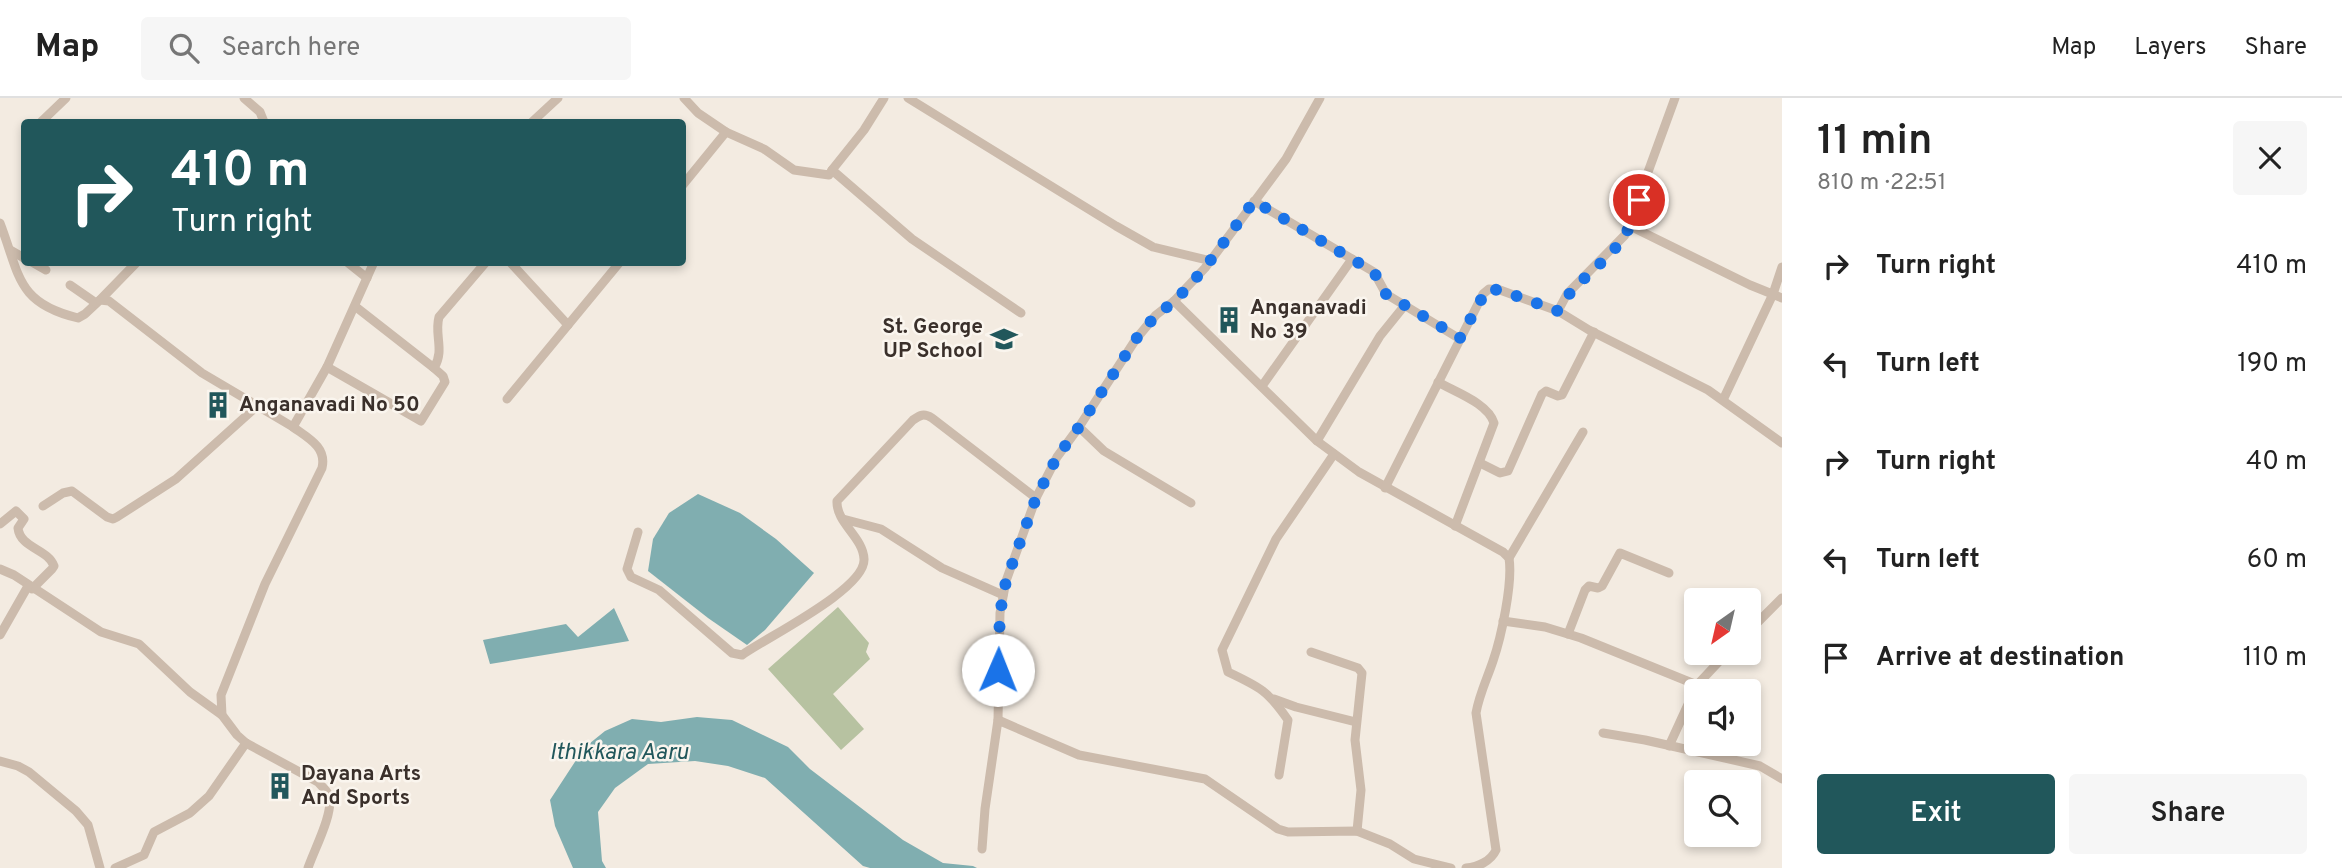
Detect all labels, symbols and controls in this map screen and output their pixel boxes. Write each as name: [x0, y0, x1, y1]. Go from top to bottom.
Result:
search box: [141, 17, 631, 80]
text: Map: [35, 27, 99, 69]
icon: search: [165, 29, 203, 67]
text: Search here: [221, 32, 360, 65]
text: Map: [2051, 33, 2096, 63]
text: Layers: [2134, 33, 2206, 63]
text: Share: [2244, 33, 2307, 63]
text: 11 min: [1817, 116, 1932, 169]
button: close: [2233, 121, 2307, 195]
text: 410 m: [171, 142, 309, 204]
icon: right: [56, 147, 147, 238]
text: 810 m · 22:51: [1817, 169, 1946, 198]
pin: [1609, 170, 1669, 230]
icon: arrive: [1620, 181, 1658, 219]
text: Turn right: [171, 203, 313, 243]
icon: right: [1817, 247, 1855, 285]
text: Turn right: [1876, 250, 1996, 283]
text: 410 m: [2236, 250, 2307, 283]
place label: Anganavadi No 39: [1250, 295, 1367, 346]
building icon: Anganavadi No 39: [1214, 305, 1244, 335]
place label: St. George UP School: [882, 314, 983, 365]
school or university icon: St. George UP School: [989, 324, 1019, 354]
icon: left: [1817, 345, 1855, 383]
text: Turn left: [1876, 348, 1980, 381]
text: 190 m: [2237, 348, 2307, 381]
building icon: Anganavadi No 50: [203, 390, 233, 420]
place label: Anganavadi No 50: [239, 392, 420, 419]
icon: right: [1817, 443, 1855, 481]
text: Turn right: [1876, 446, 1996, 479]
text: 40 m: [2246, 446, 2307, 479]
icon: left: [1817, 541, 1855, 579]
text: Turn left: [1876, 544, 1980, 577]
text: 60 m: [2247, 544, 2307, 577]
north arrow: [1684, 588, 1760, 665]
map controls: [1684, 588, 1761, 847]
position arrow: [961, 633, 1035, 707]
icon: arrive: [1817, 639, 1855, 677]
text: Arrive at destination: [1876, 642, 2124, 675]
text: 110 m: [2243, 642, 2307, 675]
button: sound: [1684, 679, 1761, 756]
water label: Ithikkara Aaru: [550, 739, 689, 768]
place label: Dayana Arts And Sports: [301, 761, 421, 812]
button: search: [1684, 770, 1761, 847]
building icon: Dayana Arts And Sports: [265, 771, 295, 801]
button: Exit: [1817, 774, 2055, 854]
button: Share: [2069, 774, 2307, 854]

